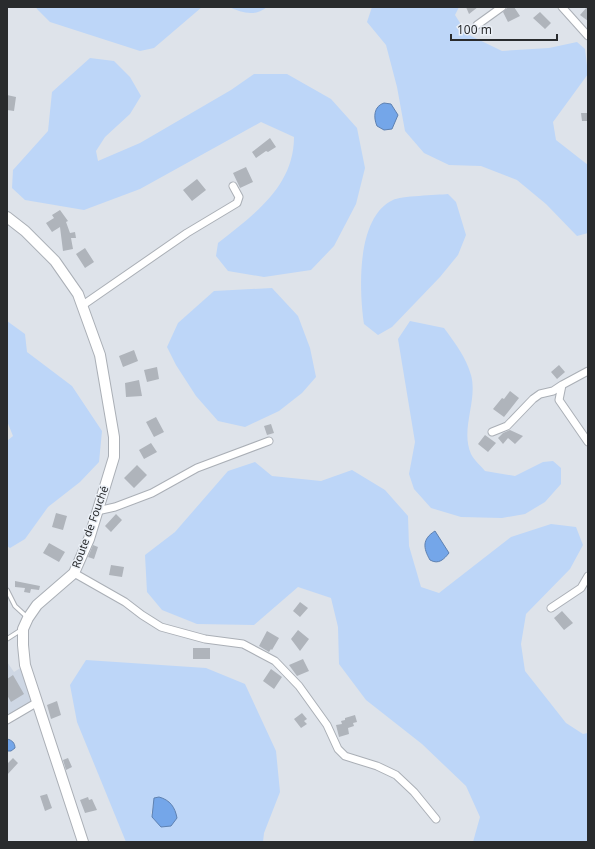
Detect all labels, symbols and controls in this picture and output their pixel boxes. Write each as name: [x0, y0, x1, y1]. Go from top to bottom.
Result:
scale bar: [451, 16, 557, 42]
text: 100 m: [457, 21, 492, 38]
street label: Route de Fouché: [68, 484, 111, 570]

